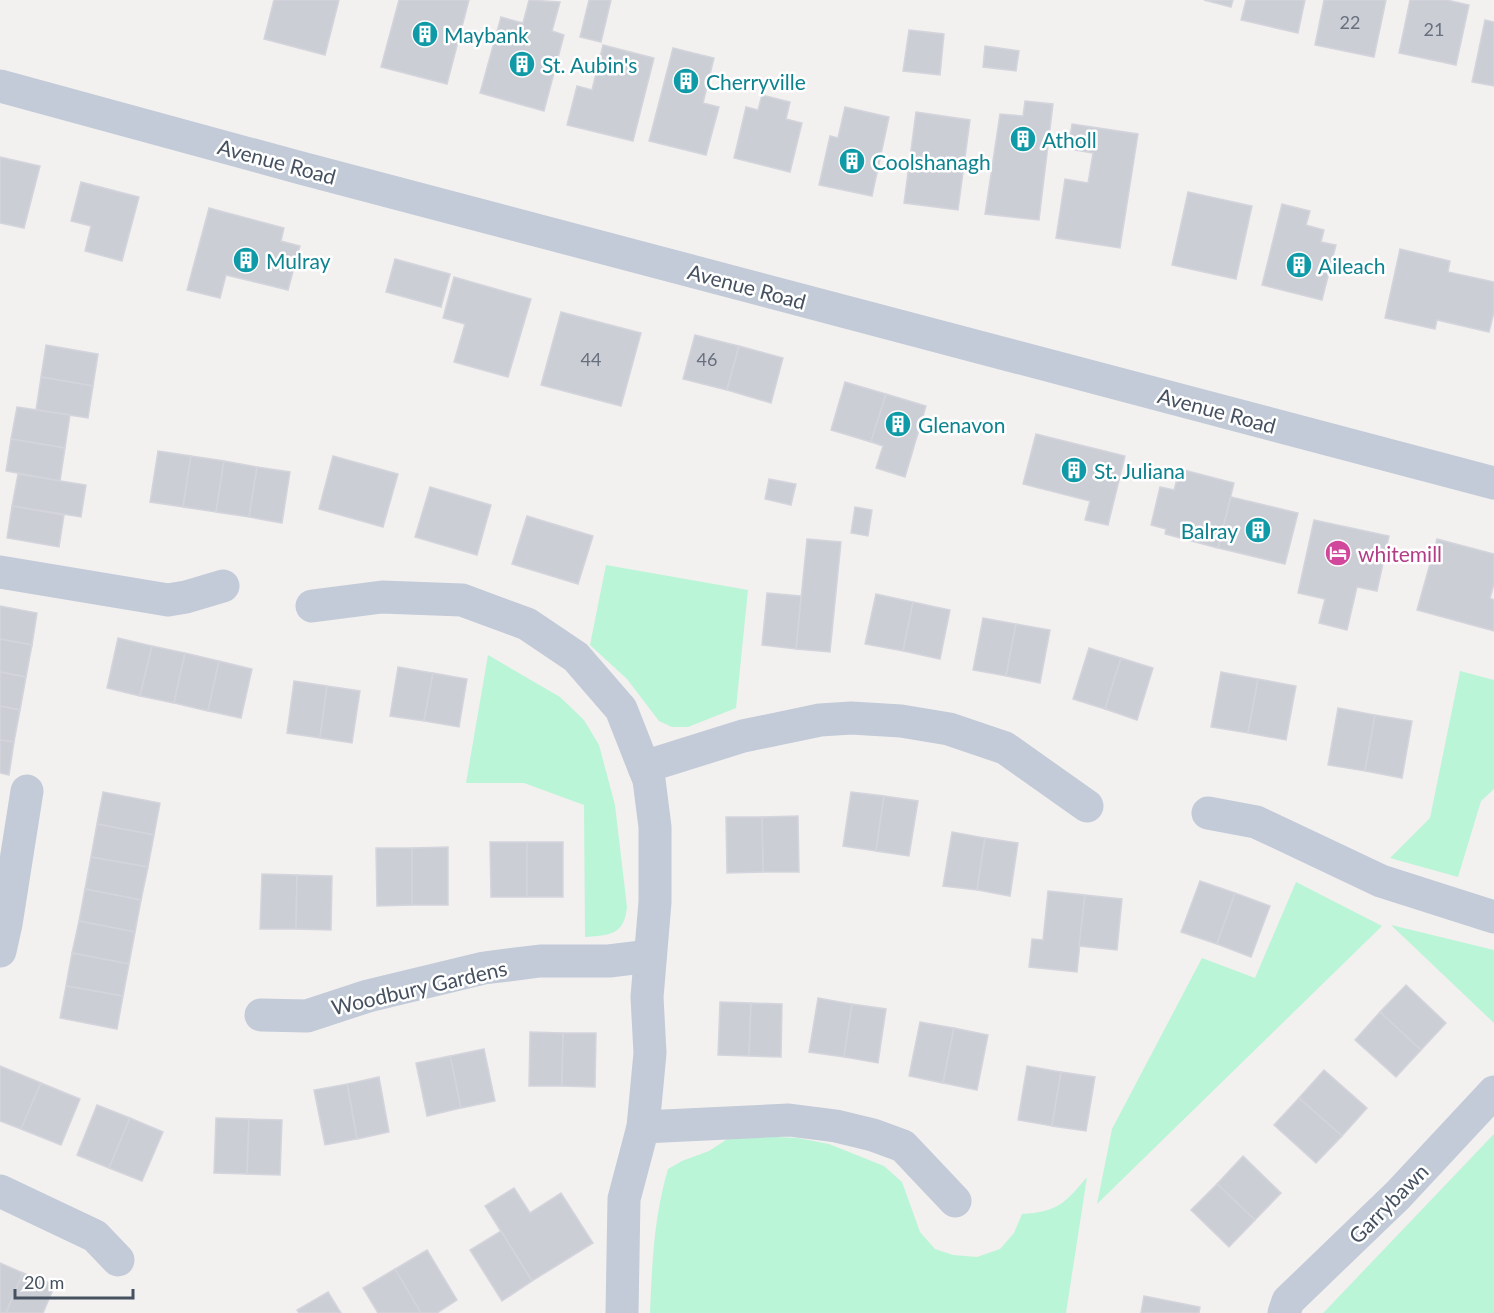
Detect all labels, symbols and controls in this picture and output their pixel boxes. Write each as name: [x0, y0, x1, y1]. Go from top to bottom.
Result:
house number: 22: [1340, 11, 1360, 33]
house number: 21: [1424, 18, 1444, 40]
building icon: Maybank: [410, 19, 440, 49]
place label: Maybank: [444, 22, 529, 47]
building icon: St. Aubin's: [507, 49, 537, 79]
place label: St. Aubin's: [542, 52, 637, 77]
building icon: Cherryville: [671, 66, 701, 96]
place label: Cherryville: [706, 69, 806, 94]
building icon: Atholl: [1008, 124, 1038, 154]
place label: Atholl: [1042, 127, 1097, 152]
street label: Avenue Road: [215, 133, 339, 189]
building icon: Coolshanagh: [837, 146, 867, 176]
place label: Coolshanagh: [872, 149, 991, 174]
building icon: Mulray: [231, 245, 261, 275]
place label: Mulray: [266, 248, 331, 273]
building icon: Aileach: [1284, 250, 1314, 280]
place label: Aileach: [1318, 253, 1385, 278]
street label: Avenue Road: [685, 258, 809, 314]
house number: 44: [581, 348, 601, 370]
house number: 46: [697, 348, 717, 370]
street label: Avenue Road: [1155, 382, 1279, 438]
building icon: Glenavon: [883, 409, 913, 439]
place label: Glenavon: [918, 412, 1005, 437]
building icon: St. Juliana: [1059, 455, 1089, 485]
place label: St. Juliana: [1094, 458, 1185, 483]
building icon: Balray: [1243, 515, 1273, 545]
place label: Balray: [1181, 518, 1238, 543]
hotel icon: whitemill: [1323, 538, 1353, 568]
place label: whitemill: [1358, 541, 1442, 566]
street label: Woodbury Gardens: [329, 955, 509, 1019]
street label: Garrybawn: [1343, 1158, 1433, 1248]
scale bar: [15, 1262, 134, 1300]
text: 20 m: [24, 1271, 64, 1293]

